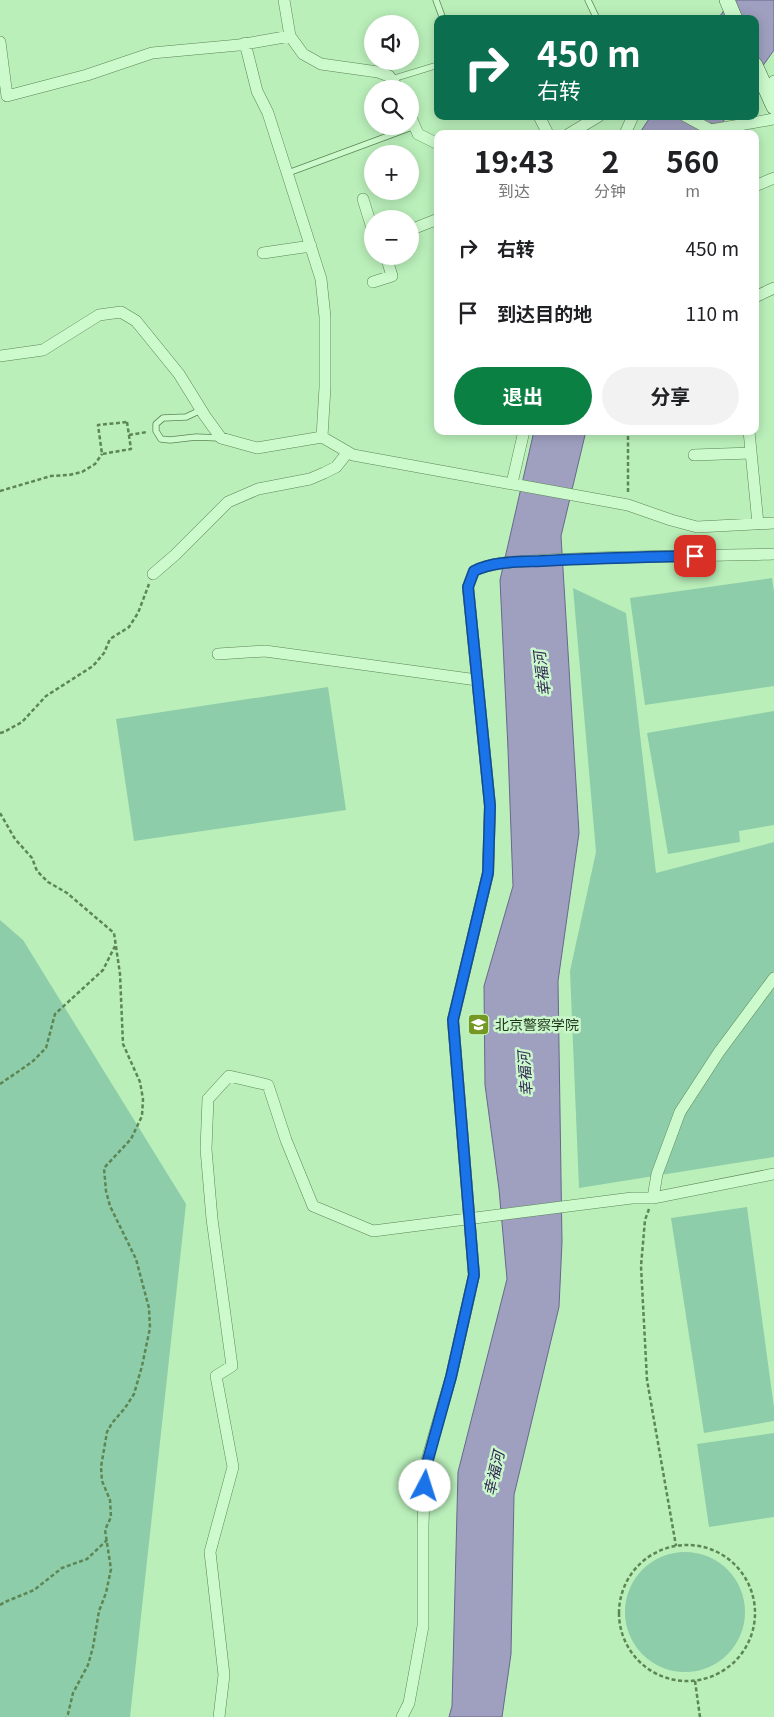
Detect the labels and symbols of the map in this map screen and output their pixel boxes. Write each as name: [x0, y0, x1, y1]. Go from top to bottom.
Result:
pin: [674, 535, 716, 577]
water label: 幸福河: [527, 647, 554, 698]
school or university icon: 北京警察学院: [467, 1012, 491, 1036]
place label: 北京警察学院: [495, 1014, 579, 1034]
water label: 幸福河: [512, 1048, 536, 1097]
water label: 幸福河: [478, 1446, 509, 1497]
position arrow: [398, 1459, 450, 1511]

